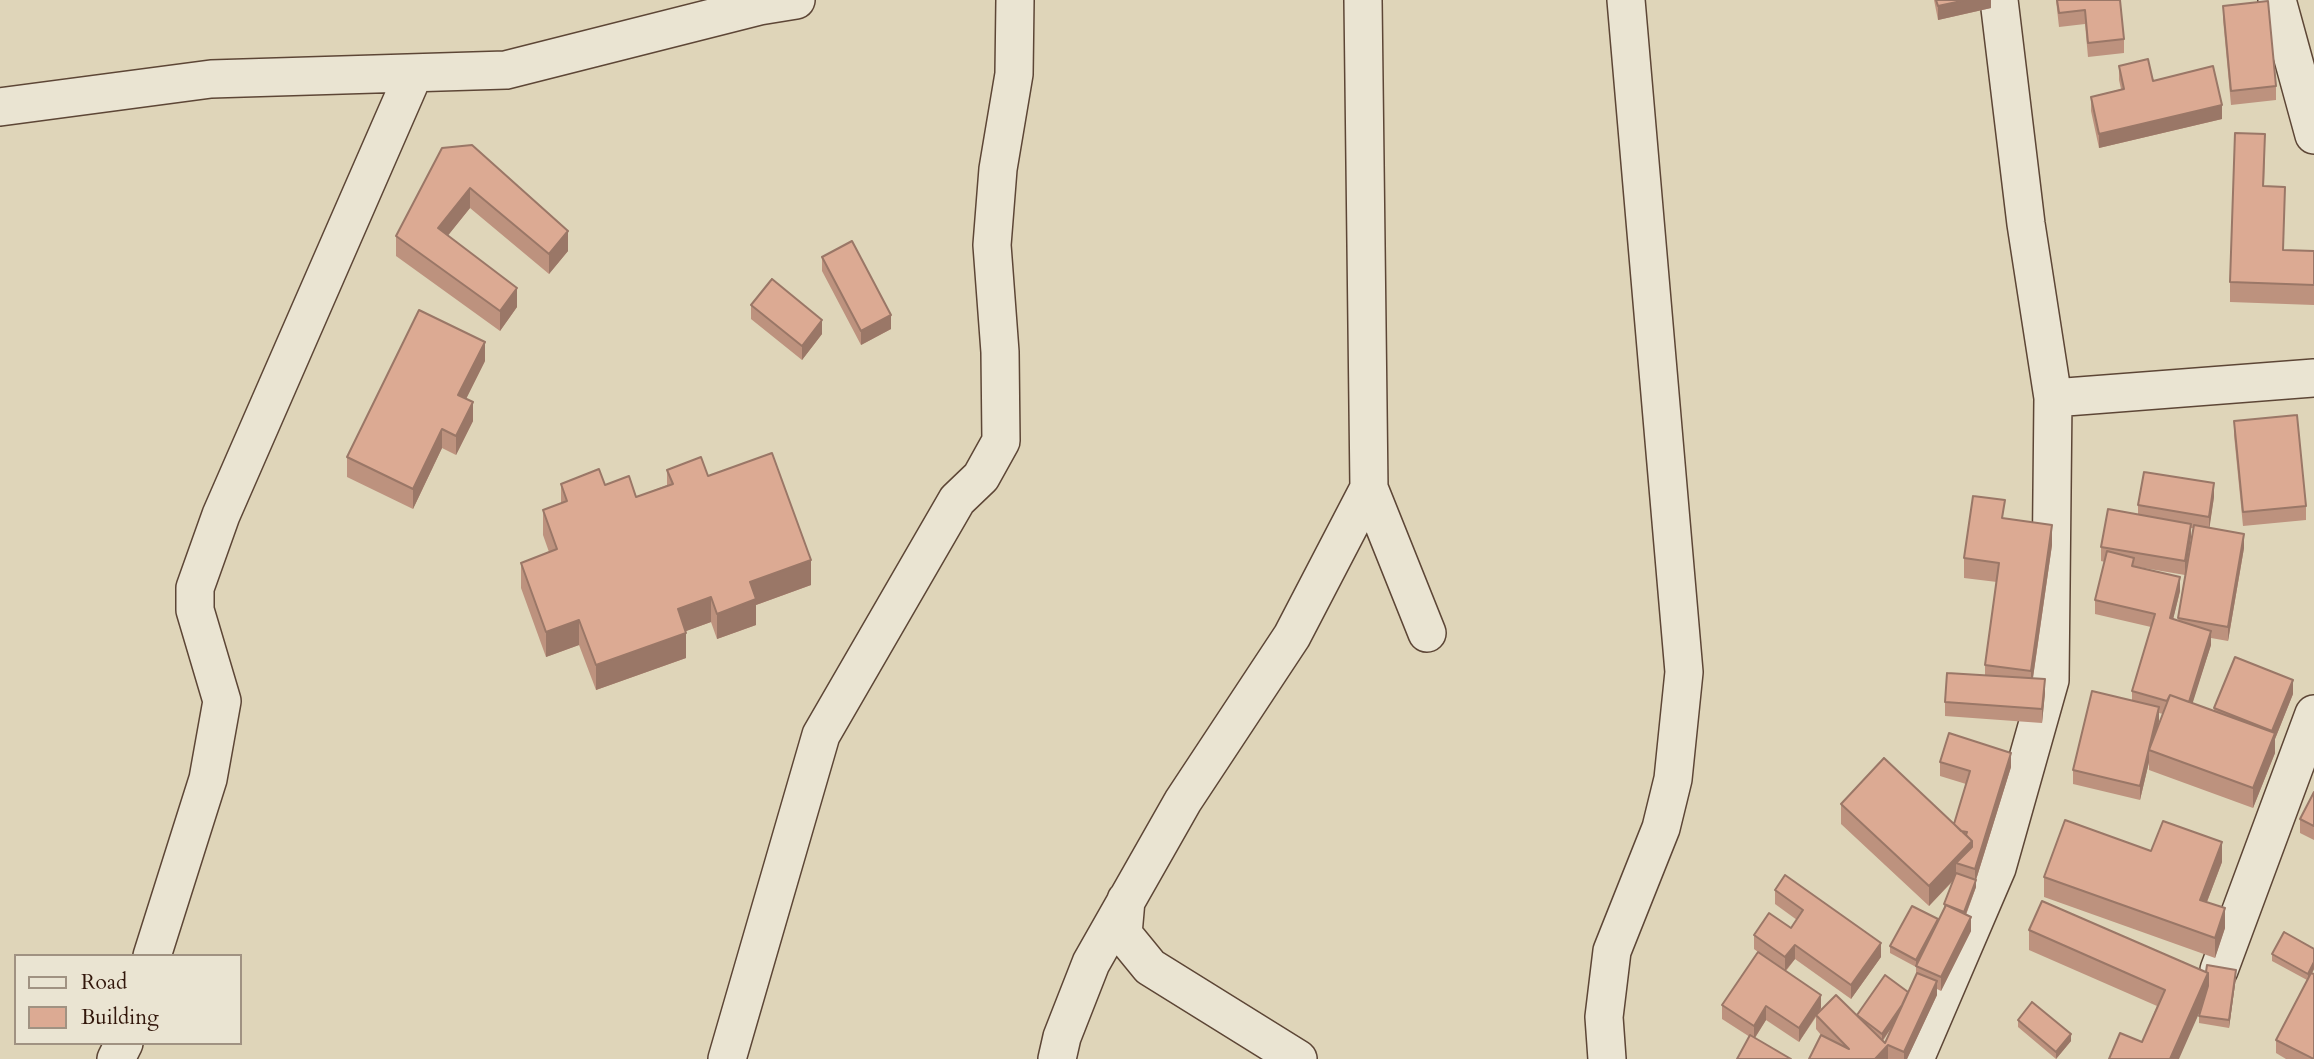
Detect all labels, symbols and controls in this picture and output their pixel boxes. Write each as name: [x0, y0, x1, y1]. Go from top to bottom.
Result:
legend: [14, 954, 242, 1045]
text: Road: [81, 968, 127, 997]
text: Building: [81, 1003, 159, 1032]

